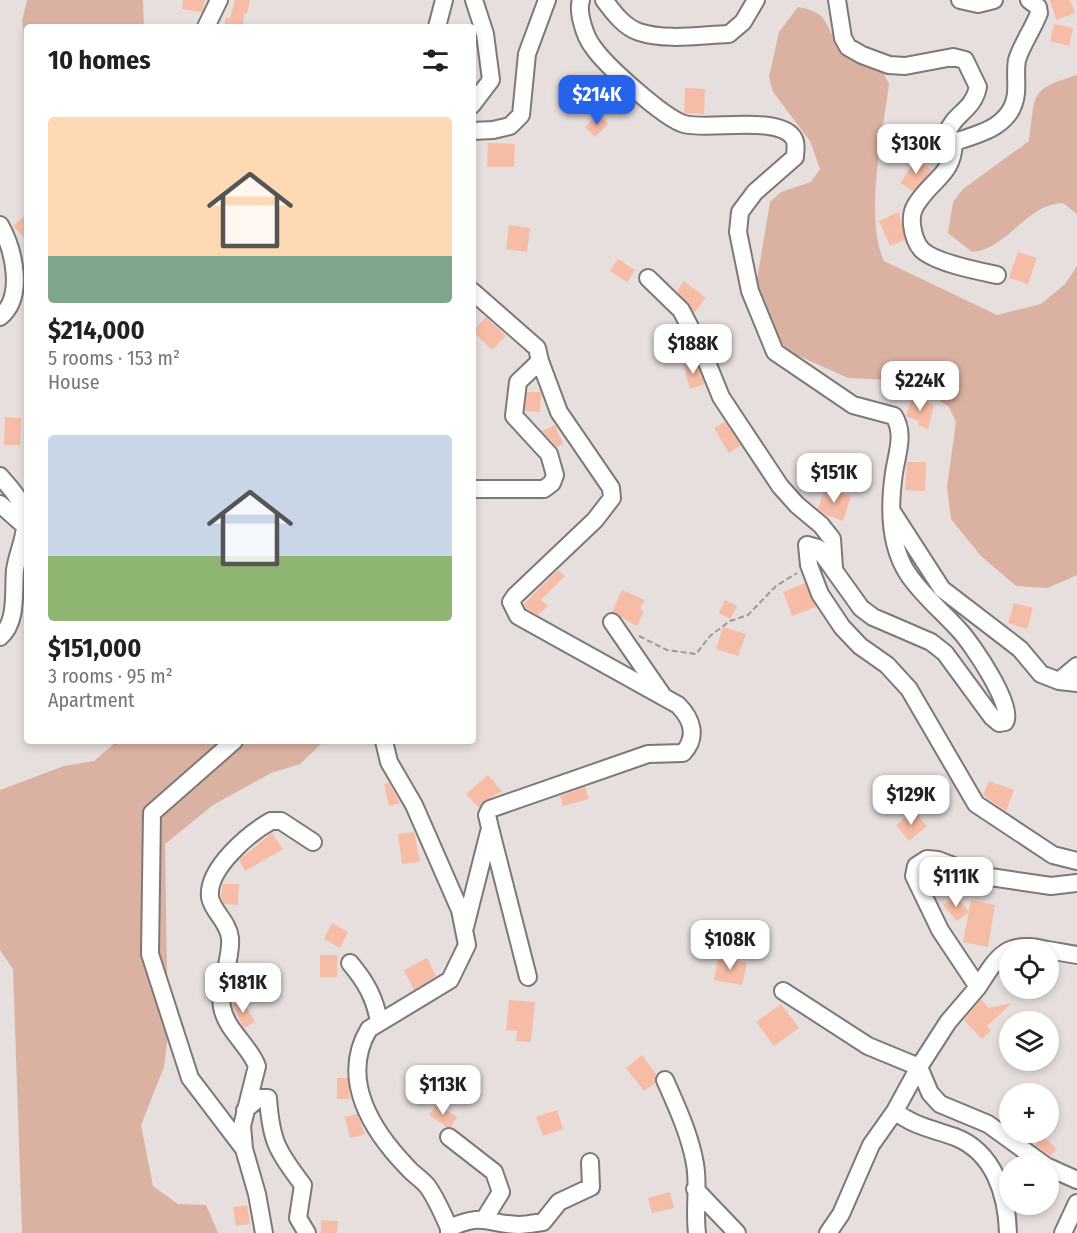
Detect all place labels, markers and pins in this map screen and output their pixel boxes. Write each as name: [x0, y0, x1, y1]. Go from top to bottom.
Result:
pin: $214K: [555, 75, 639, 126]
pin: $130K: [874, 124, 958, 175]
pin: $188K: [651, 324, 735, 375]
pin: $224K: [878, 361, 962, 412]
pin: $151K: [792, 453, 876, 504]
pin: $129K: [869, 775, 953, 826]
pin: $111K: [914, 857, 998, 908]
pin: $108K: [688, 920, 772, 971]
pin: $181K: [201, 963, 285, 1014]
pin: $113K: [401, 1065, 485, 1116]

